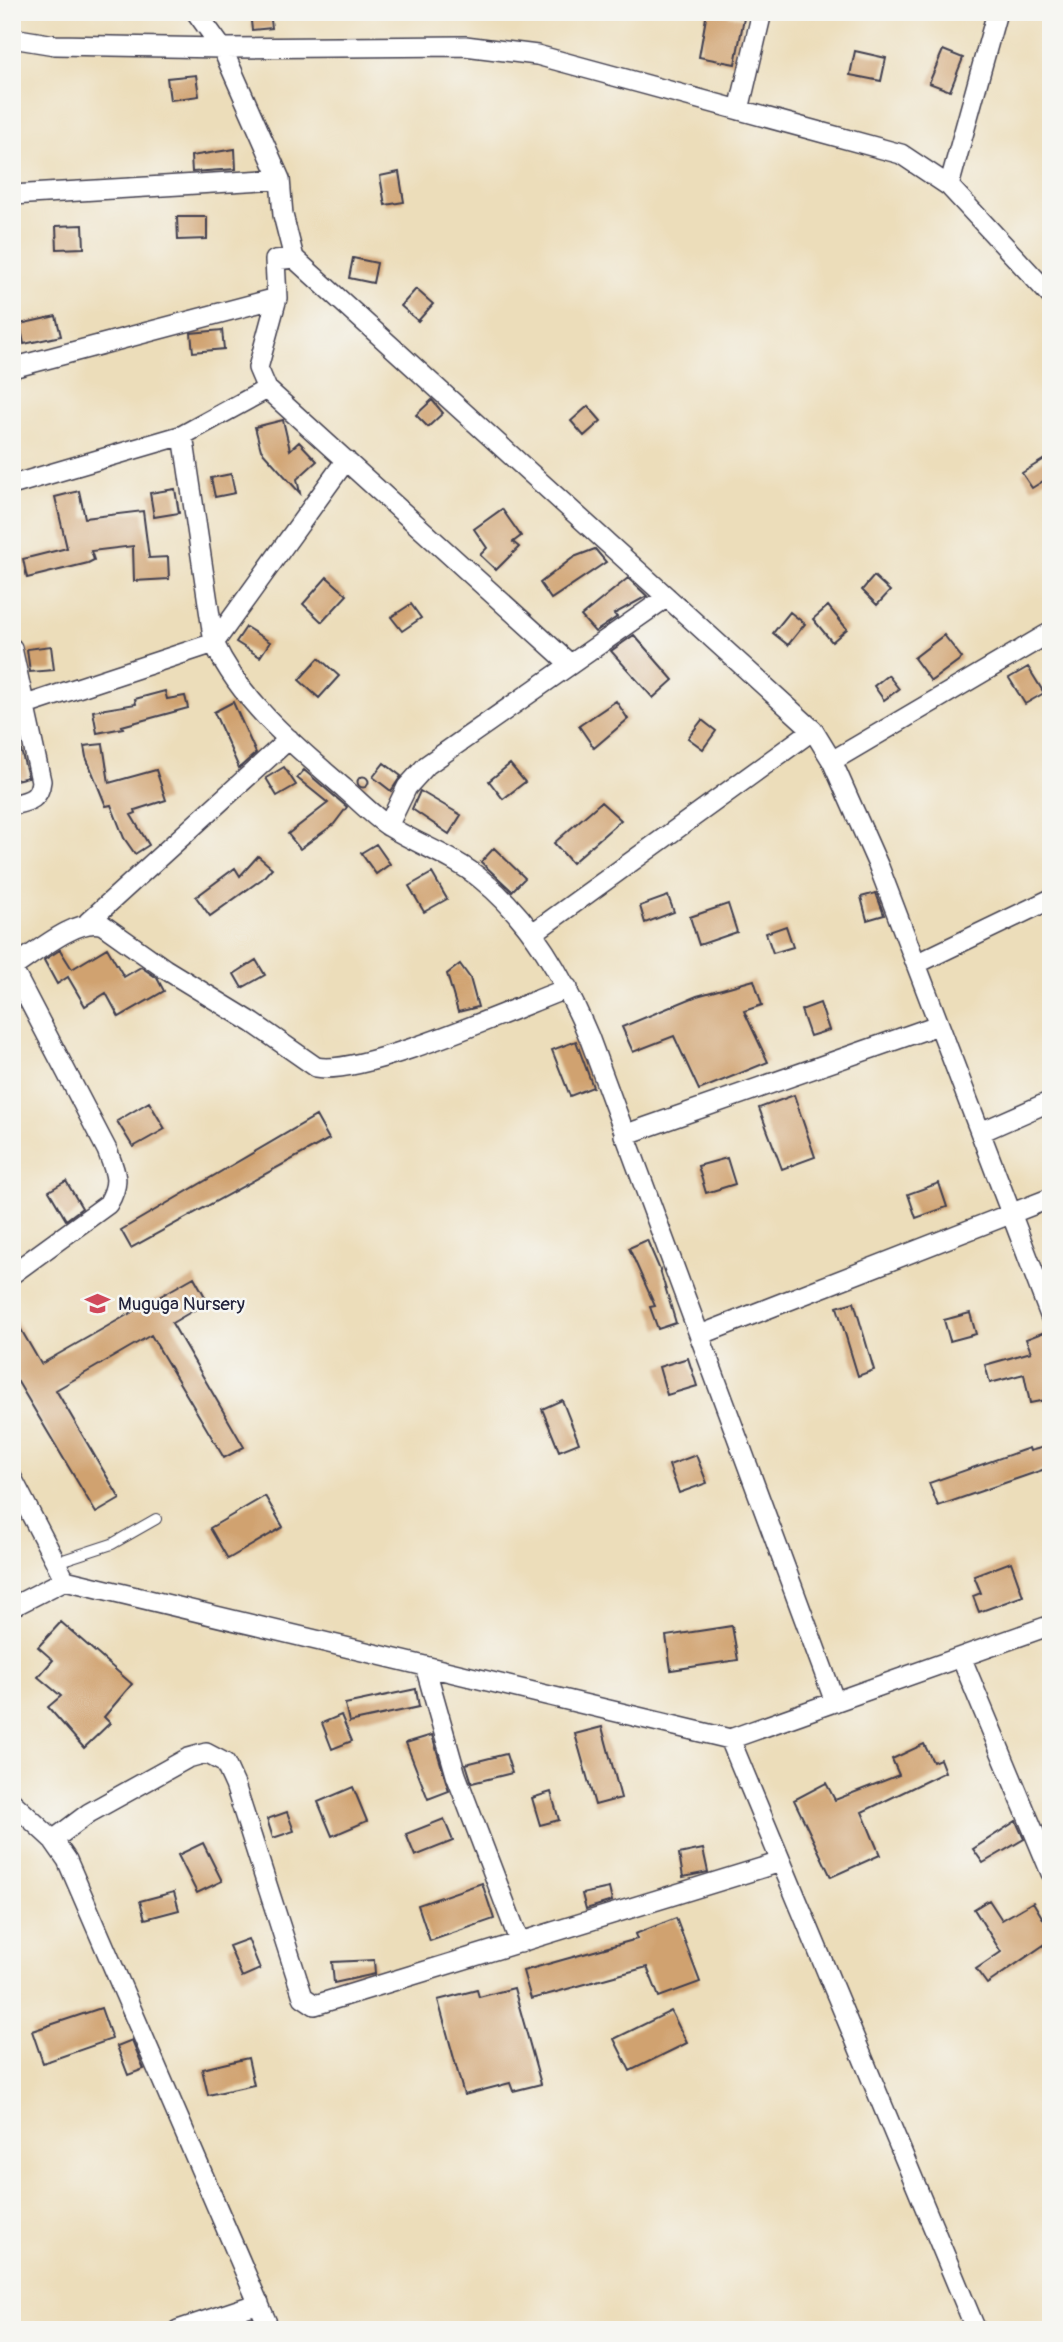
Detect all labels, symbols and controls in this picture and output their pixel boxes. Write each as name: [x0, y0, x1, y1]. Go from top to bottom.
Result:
school or university icon: Muguga Nursery: [84, 1290, 112, 1318]
place label: Muguga Nursery: [118, 1292, 245, 1316]

